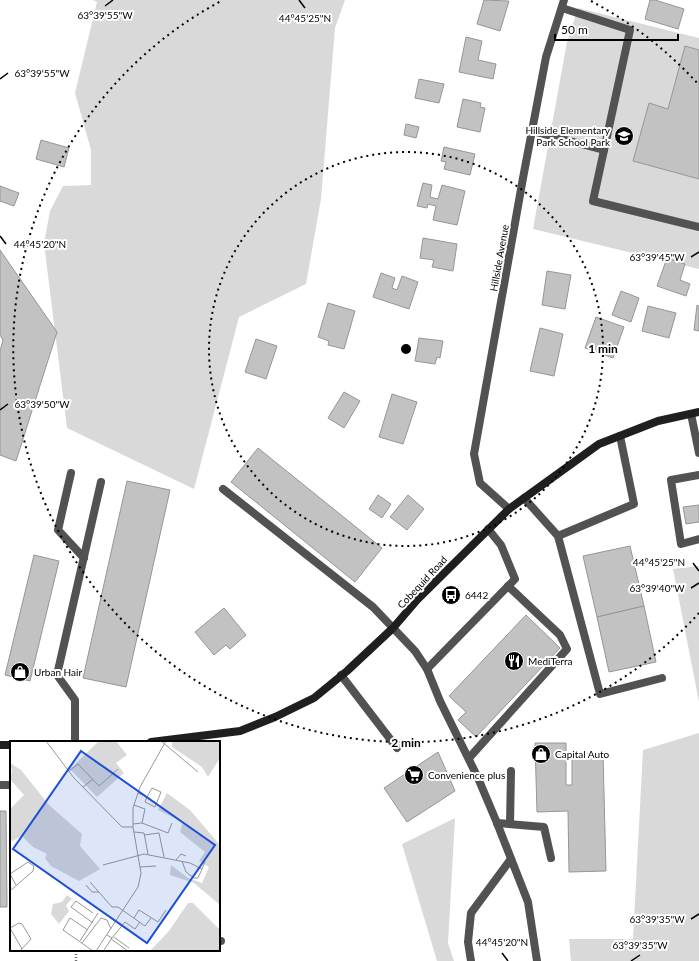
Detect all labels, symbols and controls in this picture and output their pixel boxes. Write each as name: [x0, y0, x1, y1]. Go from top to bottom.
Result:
text: 63°39'55"W: [77, 9, 133, 21]
text: 44°45'25"N: [279, 12, 331, 24]
scale bar: [555, 16, 678, 42]
text: 50 m: [561, 22, 588, 37]
text: 63°39'55"W: [14, 67, 70, 79]
place label: Hillside Elementary Park School Park: [525, 124, 611, 148]
school or university icon: Hillside Elementary Park School Park: [613, 125, 635, 147]
street label: Hillside Avenue: [487, 224, 511, 292]
text: 44°45'20"N: [14, 238, 66, 250]
text: 63°39'45"W: [629, 251, 685, 263]
text: 1 min: [588, 341, 618, 356]
centre of rings: [399, 342, 413, 356]
text: 63°39'50"W: [14, 398, 70, 410]
street label: Cobequid Road: [395, 553, 449, 611]
text: 44°45'25"N: [633, 556, 685, 568]
text: 63°39'40"W: [629, 582, 685, 594]
bus stop icon: 6442: [440, 584, 462, 606]
place label: 6442: [465, 589, 488, 601]
restaurant icon: MediTerra: [503, 650, 525, 672]
place label: MediTerra: [528, 655, 573, 667]
shop icon: Urban Hair: [9, 661, 31, 683]
place label: Urban Hair: [34, 666, 82, 678]
text: 2 min: [391, 735, 421, 750]
inset map: [10, 741, 220, 951]
shop icon: Capital Auto: [530, 743, 552, 765]
place label: Capital Auto: [555, 748, 610, 760]
supermarket icon: Convenience plus: [403, 764, 425, 786]
place label: Convenience plus: [428, 769, 505, 781]
text: 63°39'35"W: [629, 913, 685, 925]
text: 44°45'20"N: [476, 936, 528, 948]
text: 63°39'35"W: [612, 939, 668, 951]

